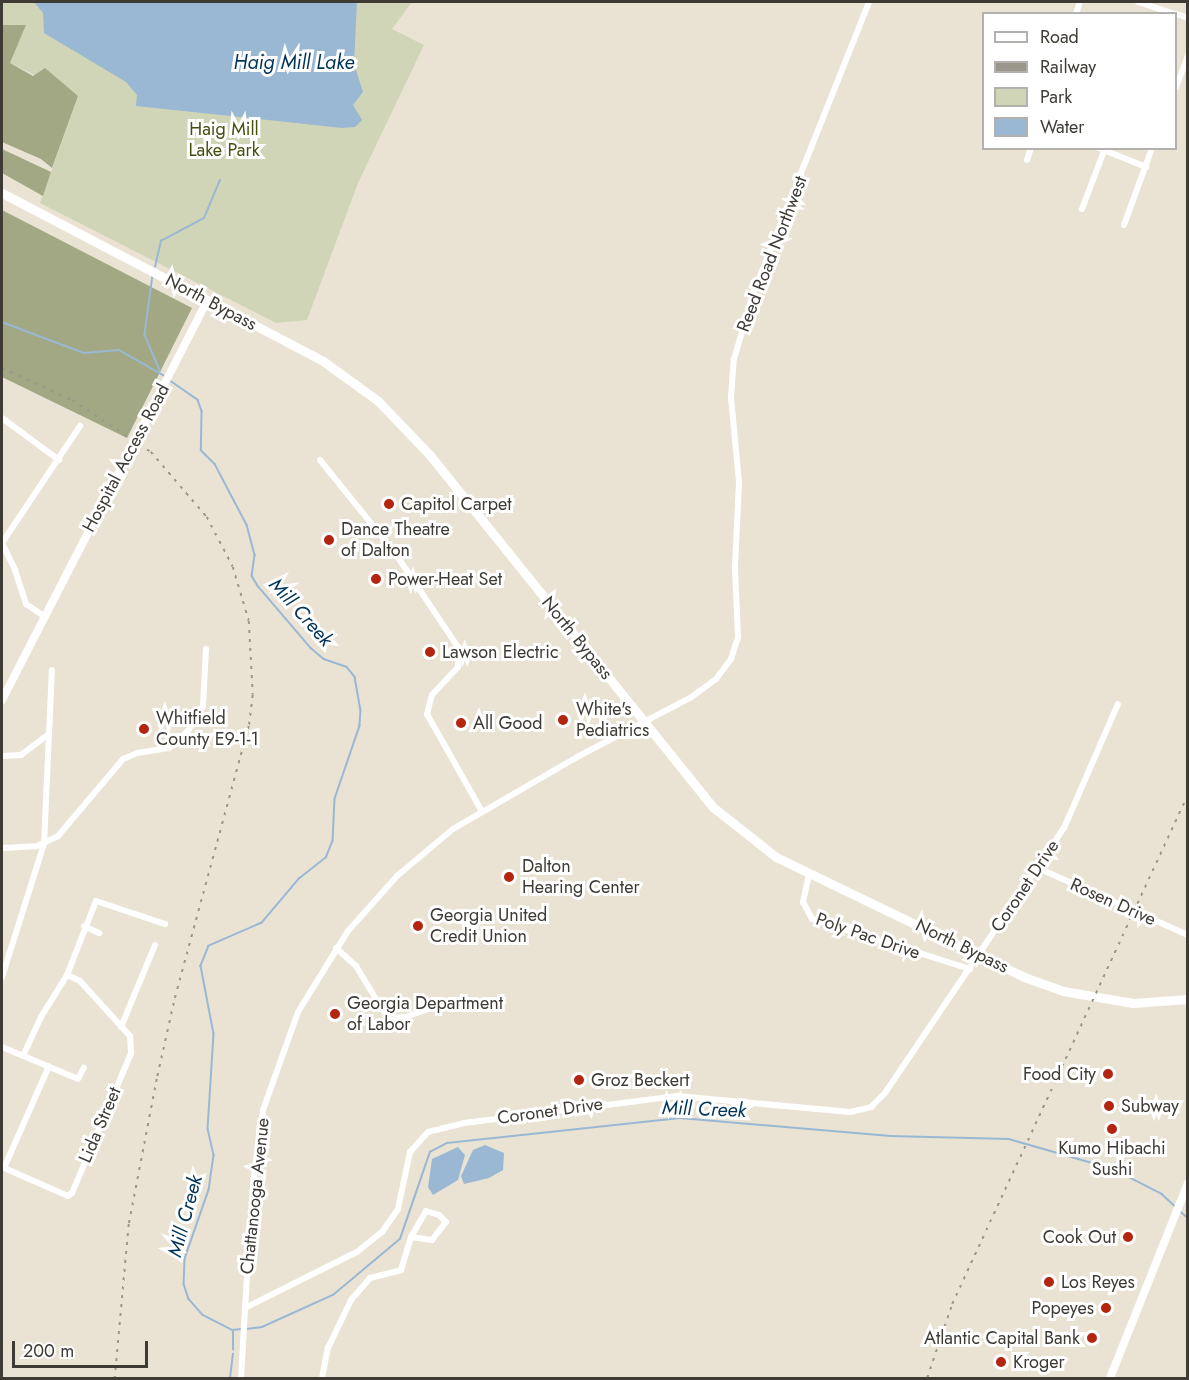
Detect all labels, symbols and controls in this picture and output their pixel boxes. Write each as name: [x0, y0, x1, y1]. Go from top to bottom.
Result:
legend: [982, 12, 1177, 150]
text: Road: [1040, 24, 1079, 50]
water label: Haig Mill Lake: [234, 50, 354, 74]
text: Railway: [1040, 54, 1096, 80]
text: Park: [1040, 84, 1072, 110]
text: Water: [1040, 114, 1084, 140]
park label: Haig Mill Lake Park: [188, 119, 260, 162]
street label: Reed Road Northwest: [732, 173, 812, 335]
street label: North Bypass: [162, 269, 260, 335]
street label: Hospital Access Road: [78, 380, 174, 536]
place label: Capitol Carpet: [401, 493, 512, 515]
marker: Capitol Carpet: [382, 497, 396, 511]
place label: Dance Theatre of Dalton: [341, 519, 450, 562]
marker: Dance Theatre of Dalton: [322, 533, 336, 547]
place label: Power-Heat Set: [388, 568, 502, 590]
marker: Power-Heat Set: [369, 572, 383, 586]
water label: Mill Creek: [264, 573, 338, 651]
street label: North Bypass: [537, 592, 617, 684]
place label: Lawson Electric: [442, 641, 559, 663]
marker: Lawson Electric: [423, 645, 437, 659]
place label: White's Pediatrics: [576, 699, 649, 742]
place label: Whitfield County E9-1-1: [156, 708, 259, 750]
marker: White's Pediatrics: [554, 711, 572, 729]
place label: All Good: [473, 712, 542, 734]
marker: All Good: [454, 716, 468, 730]
marker: Whitfield County E9-1-1: [137, 722, 151, 736]
street label: Coronet Drive: [986, 836, 1064, 936]
place label: Dalton Hearing Center: [522, 856, 640, 898]
marker: Dalton Hearing Center: [500, 868, 518, 886]
street label: Rosen Drive: [1067, 874, 1159, 930]
place label: Georgia United Credit Union: [430, 905, 547, 948]
street label: Poly Pac Drive: [813, 908, 923, 964]
street label: North Bypass: [912, 914, 1012, 978]
marker: Georgia United Credit Union: [411, 919, 425, 933]
place label: Georgia Department of Labor: [347, 993, 503, 1036]
marker: Georgia Department of Labor: [328, 1007, 342, 1021]
place label: Food City: [1023, 1063, 1096, 1085]
marker: Food City: [1101, 1067, 1115, 1081]
place label: Groz Beckert: [591, 1069, 689, 1091]
marker: Groz Beckert: [572, 1073, 586, 1087]
street label: Lida Street: [74, 1084, 126, 1166]
street label: Coronet Drive: [496, 1093, 604, 1129]
place label: Subway: [1121, 1095, 1179, 1117]
water label: Mill Creek: [662, 1096, 746, 1122]
marker: Subway: [1102, 1099, 1116, 1113]
street label: Chattanooga Avenue: [236, 1117, 274, 1275]
marker: Kumo Hibachi Sushi: [1105, 1122, 1119, 1136]
place label: Kumo Hibachi Sushi: [1058, 1138, 1166, 1180]
water label: Mill Creek: [163, 1172, 207, 1260]
place label: Cook Out: [1043, 1226, 1116, 1248]
marker: Cook Out: [1121, 1230, 1135, 1244]
place label: Los Reyes: [1061, 1271, 1135, 1293]
marker: Los Reyes: [1042, 1275, 1056, 1289]
place label: Popeyes: [1031, 1297, 1094, 1319]
marker: Popeyes: [1099, 1301, 1113, 1315]
place label: Atlantic Capital Bank: [924, 1327, 1080, 1349]
scale bar: [15, 1329, 152, 1367]
marker: Atlantic Capital Bank: [1085, 1331, 1099, 1345]
text: 200 m: [23, 1338, 74, 1364]
place label: Kroger: [1013, 1351, 1065, 1373]
marker: Kroger: [994, 1355, 1008, 1369]

